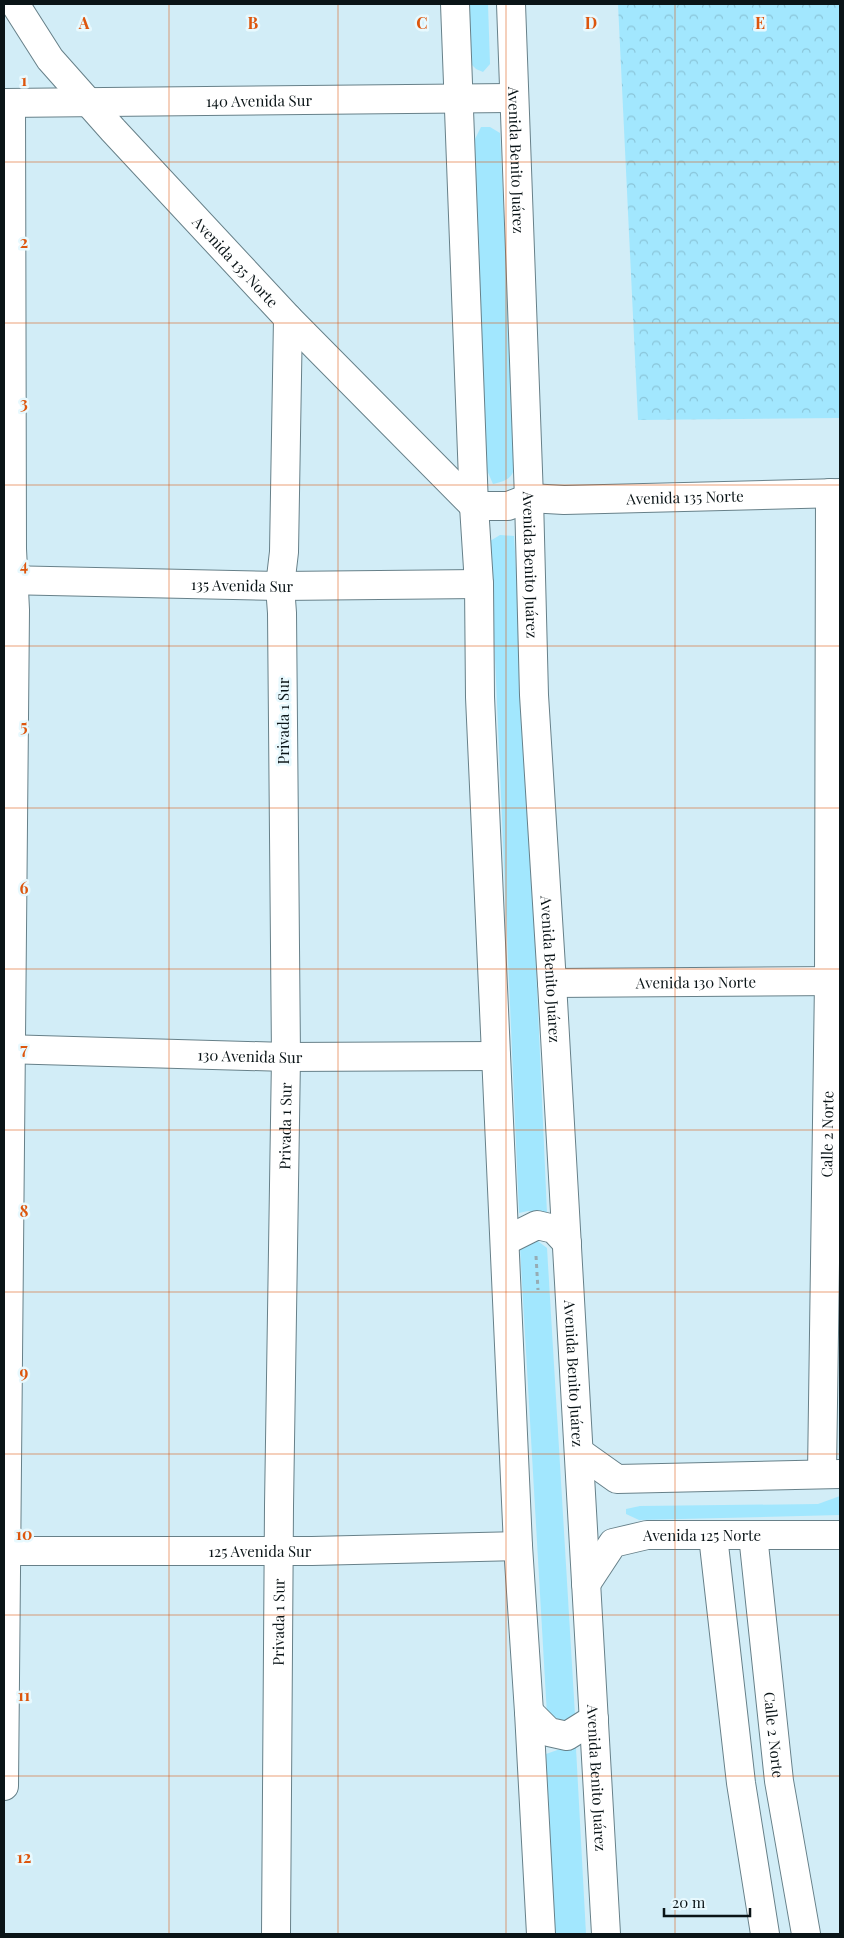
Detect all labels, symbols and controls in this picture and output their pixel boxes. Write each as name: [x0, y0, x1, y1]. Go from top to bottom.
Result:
text: A: [78, 12, 90, 33]
text: B: [248, 12, 259, 33]
text: C: [416, 12, 428, 33]
text: D: [585, 12, 597, 33]
text: E: [755, 12, 765, 33]
text: 1: [21, 69, 27, 90]
street label: Avenida Benito Juárez: [504, 85, 529, 234]
street label: 140 Avenida Sur: [206, 90, 312, 111]
street label: Avenida 135 Norte: [188, 211, 283, 311]
text: 2: [20, 231, 28, 252]
text: 3: [20, 392, 28, 413]
street label: Avenida 135 Norte: [625, 485, 744, 508]
street label: Avenida Benito Juárez: [519, 490, 543, 638]
text: 4: [20, 554, 28, 575]
street label: 135 Avenida Sur: [191, 574, 293, 596]
street label: Privada 1 Sur: [273, 677, 293, 765]
text: 5: [20, 715, 28, 736]
text: 6: [20, 877, 29, 898]
street label: Avenida Benito Juárez: [537, 894, 565, 1043]
street label: Avenida 130 Norte: [635, 972, 756, 992]
text: 7: [20, 1038, 28, 1059]
street label: 130 Avenida Sur: [197, 1044, 303, 1067]
street label: Privada 1 Sur: [274, 1082, 296, 1170]
street label: Calle 2 Norte: [816, 1091, 837, 1178]
text: 8: [20, 1200, 29, 1221]
street label: Avenida Benito Juárez: [560, 1298, 588, 1447]
text: 9: [20, 1361, 29, 1382]
text: 10: [16, 1523, 32, 1544]
street label: Avenida 125 Norte: [642, 1525, 761, 1545]
street label: 125 Avenida Sur: [209, 1541, 312, 1561]
street label: Privada 1 Sur: [268, 1578, 288, 1666]
text: 11: [18, 1684, 30, 1705]
street label: Calle 2 Norte: [760, 1691, 789, 1779]
street label: Avenida Benito Juárez: [583, 1703, 611, 1852]
text: 12: [17, 1846, 31, 1867]
scale bar: [664, 1886, 750, 1918]
text: 20 m: [672, 1892, 706, 1912]

